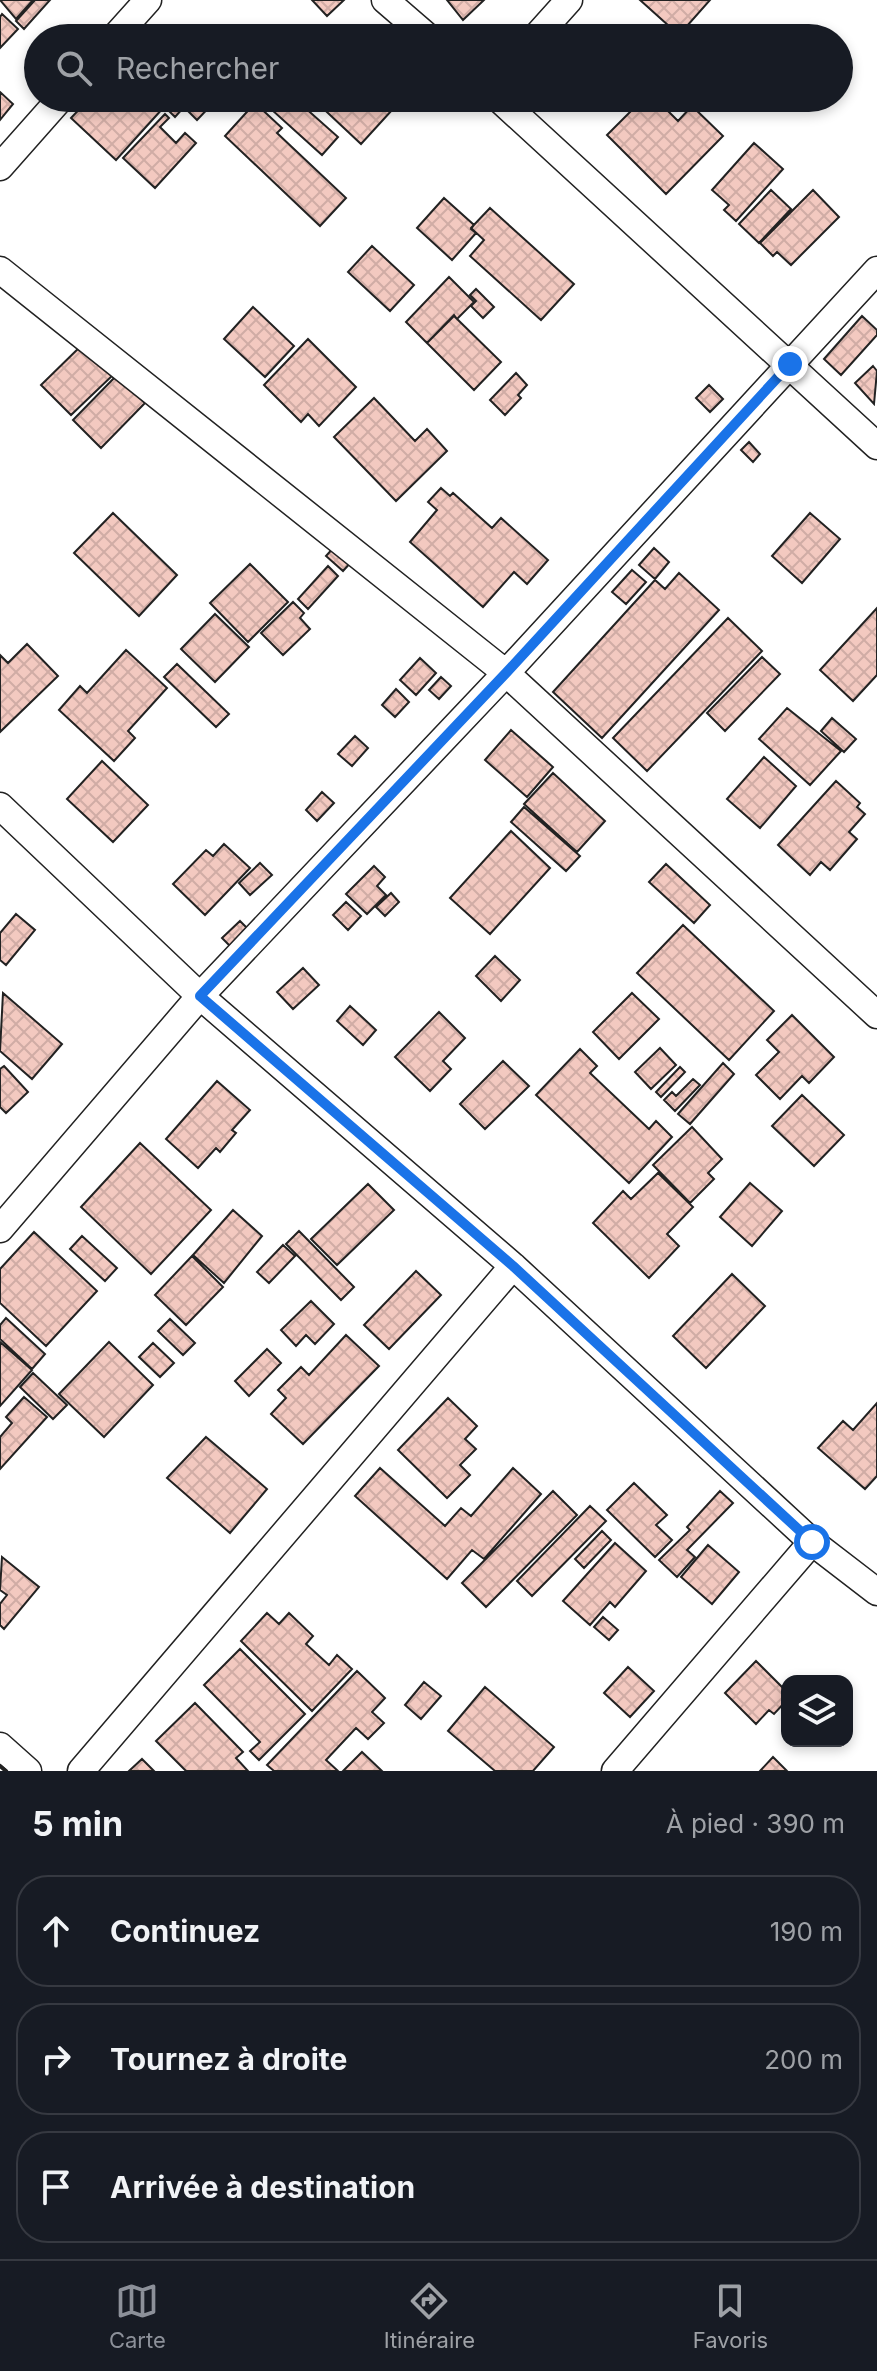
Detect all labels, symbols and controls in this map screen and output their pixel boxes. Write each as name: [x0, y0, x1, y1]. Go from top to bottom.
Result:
search box: [24, 24, 853, 112]
icon: search: [52, 46, 96, 90]
text: Rechercher: [116, 50, 279, 86]
route end: [772, 346, 808, 382]
route start: [794, 1524, 830, 1560]
map controls: [781, 1675, 853, 1747]
button: layers: [781, 1675, 853, 1747]
text: 5 min: [32, 1803, 123, 1844]
text: À pied · 390 m: [666, 1808, 845, 1839]
icon: ahead: [34, 1909, 78, 1953]
text: Continuez: [110, 1913, 260, 1949]
text: 190 m: [770, 1916, 843, 1947]
icon: right: [34, 2037, 78, 2081]
text: Tournez à droite: [110, 2041, 347, 2077]
text: 200 m: [764, 2044, 843, 2075]
icon: arrive: [34, 2165, 78, 2209]
text: Arrivée à destination: [110, 2169, 415, 2205]
tab: Carte: [109, 2279, 166, 2353]
tab: Itinéraire: [384, 2279, 475, 2353]
tab: Favoris: [693, 2279, 768, 2353]

